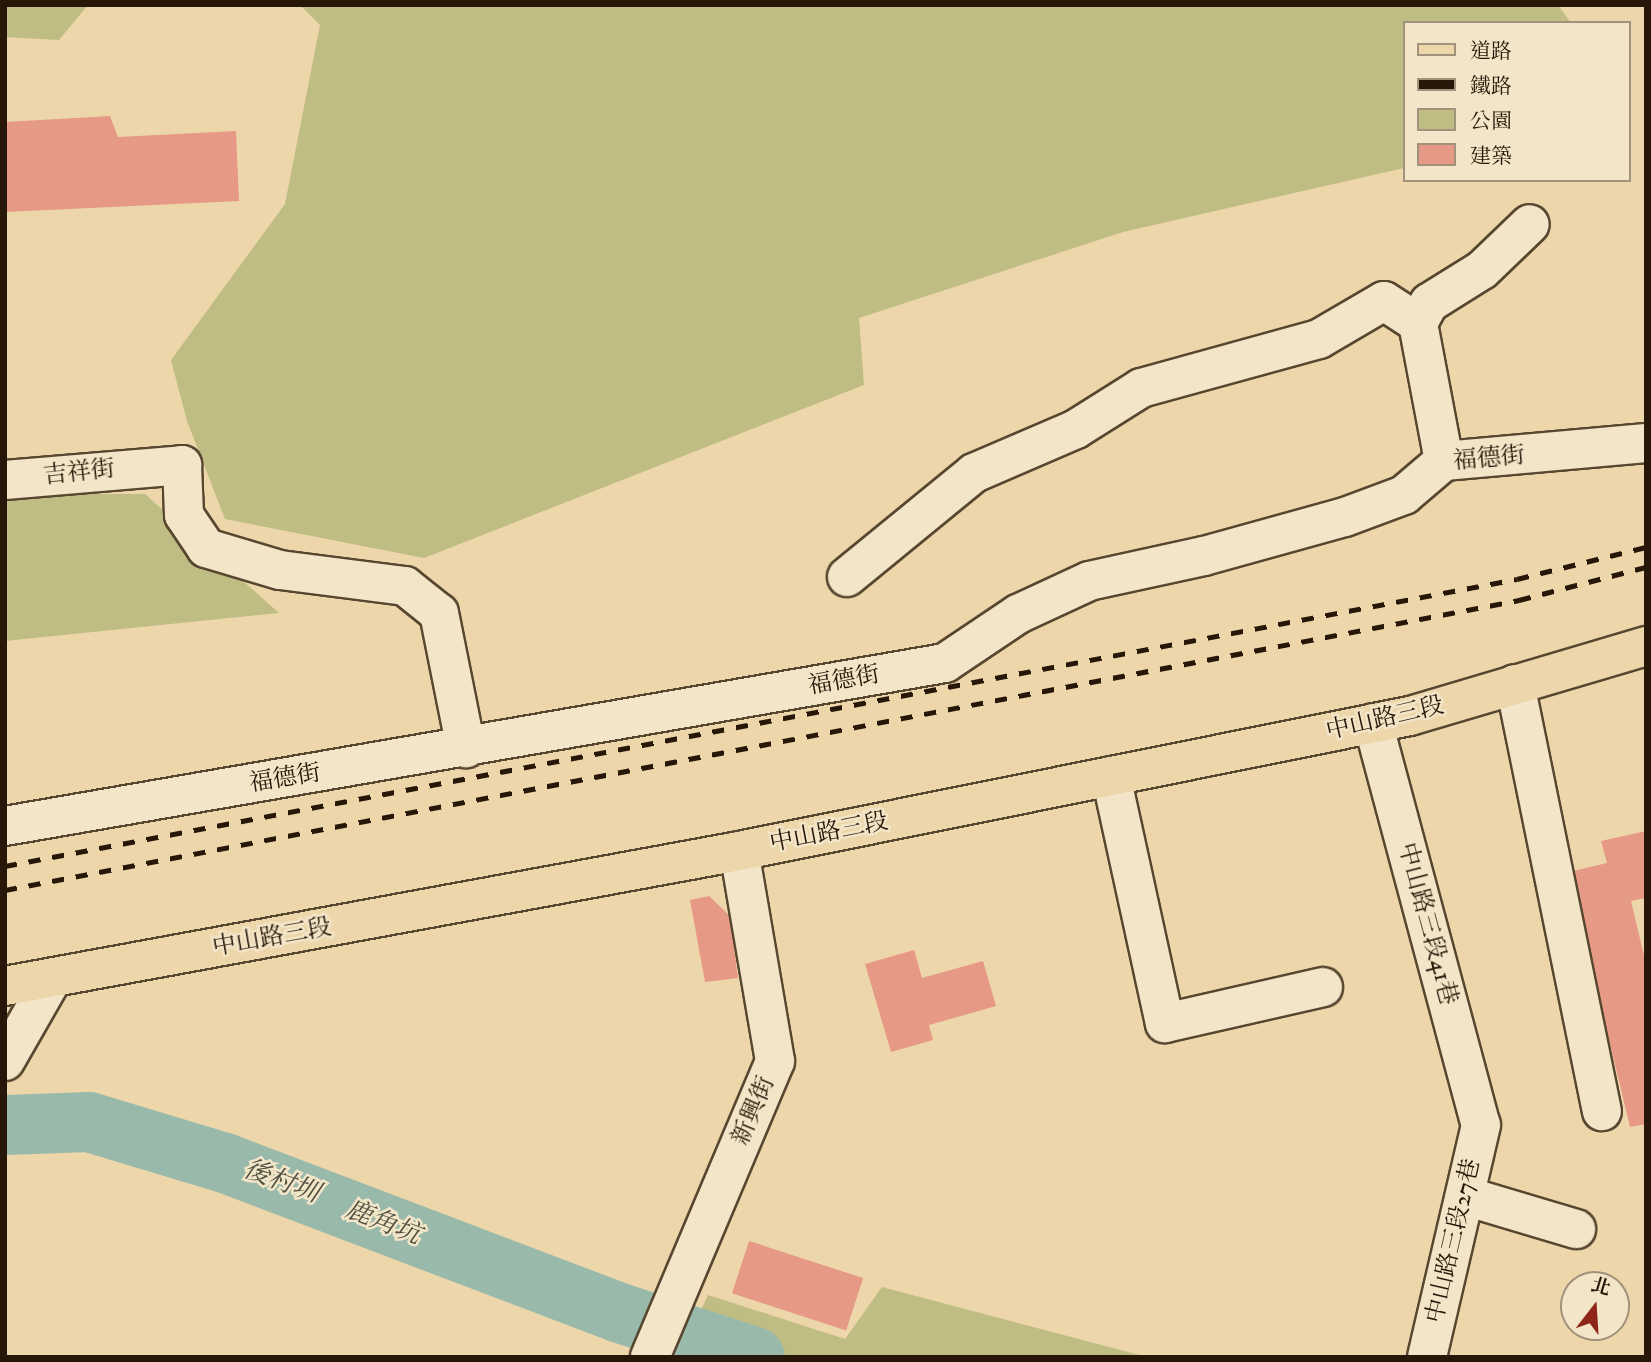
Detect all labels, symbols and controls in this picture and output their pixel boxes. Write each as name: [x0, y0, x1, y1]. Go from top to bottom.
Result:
legend: [1402, 21, 1630, 182]
text: 道路: [1470, 39, 1512, 65]
text: 鐵路: [1470, 74, 1512, 100]
text: 公園: [1470, 109, 1512, 135]
text: 建築: [1470, 144, 1512, 170]
street label: 福德街: [1452, 442, 1526, 476]
street label: 吉祥街: [42, 455, 116, 491]
street label: 福德街: [806, 661, 882, 701]
street label: 中山路三段: [1323, 691, 1447, 747]
street label: 福德街: [247, 759, 323, 799]
street label: 中山路三段: [767, 807, 891, 859]
street label: 中山路三段41巷: [1392, 840, 1462, 1008]
street label: 中山路三段: [210, 913, 334, 963]
street label: 新興街: [727, 1072, 781, 1150]
water label: 後村圳: [239, 1154, 323, 1210]
street label: 中山路三段27巷: [1421, 1156, 1487, 1326]
water label: 鹿角坑: [341, 1194, 425, 1252]
north arrow: [1560, 1271, 1630, 1341]
text: 北: [1588, 1274, 1613, 1301]

